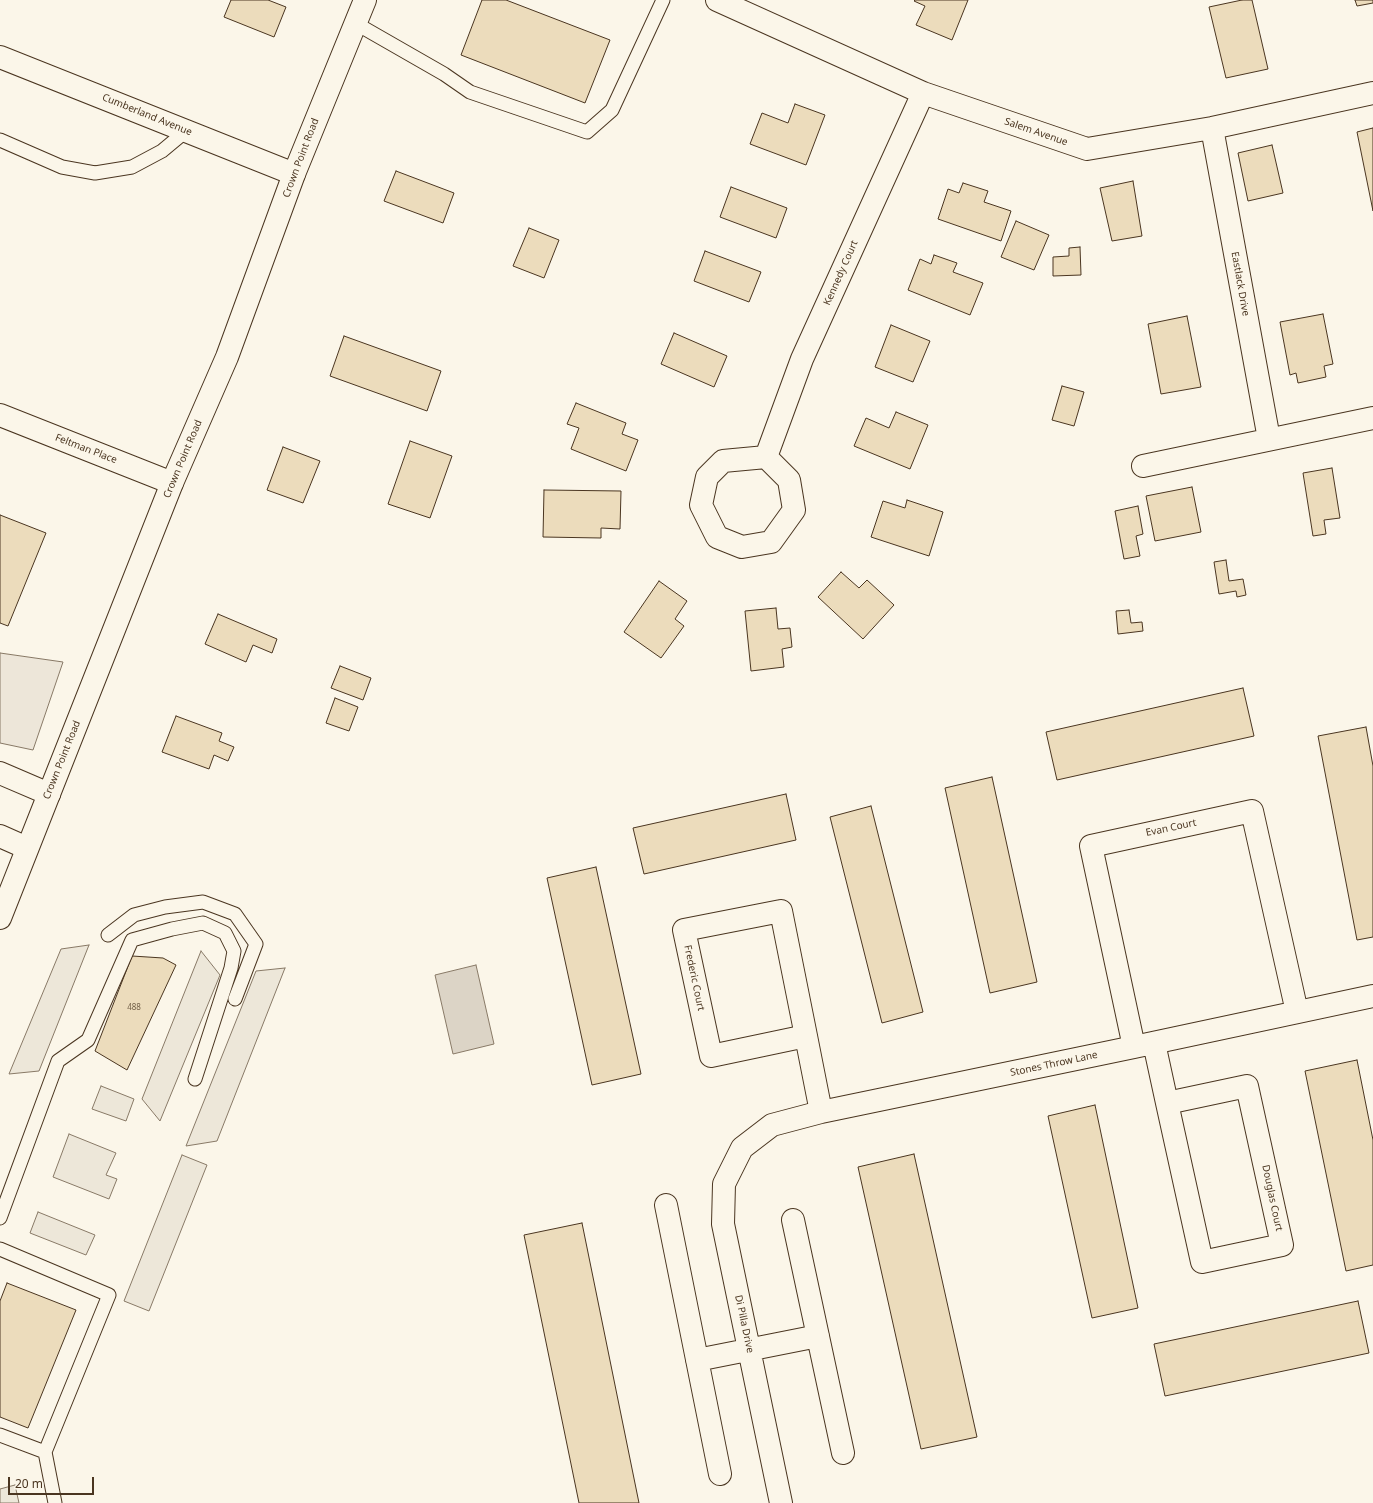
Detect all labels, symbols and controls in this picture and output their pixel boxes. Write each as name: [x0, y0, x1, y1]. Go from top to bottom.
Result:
street label: Cumberland Avenue: [100, 91, 194, 139]
street label: Salem Avenue: [1003, 116, 1069, 148]
street label: Crown Point Road: [280, 117, 322, 199]
street label: Kennedy Court: [821, 239, 861, 307]
street label: Eastlack Drive: [1228, 251, 1252, 317]
street label: Crown Point Road: [161, 418, 205, 500]
street label: Feltman Place: [53, 432, 119, 466]
street label: Crown Point Road: [41, 719, 83, 801]
street label: Evan Court: [1145, 817, 1197, 839]
street label: Frederic Court: [681, 944, 707, 1012]
house number: 488: [127, 1003, 141, 1013]
street label: Stones Throw Lane: [1009, 1049, 1099, 1079]
street label: Douglas Court: [1259, 1164, 1285, 1232]
street label: Di Pilla Drive: [732, 1294, 756, 1354]
scale bar: [10, 1469, 96, 1495]
text: 20 m: [15, 1475, 43, 1492]

